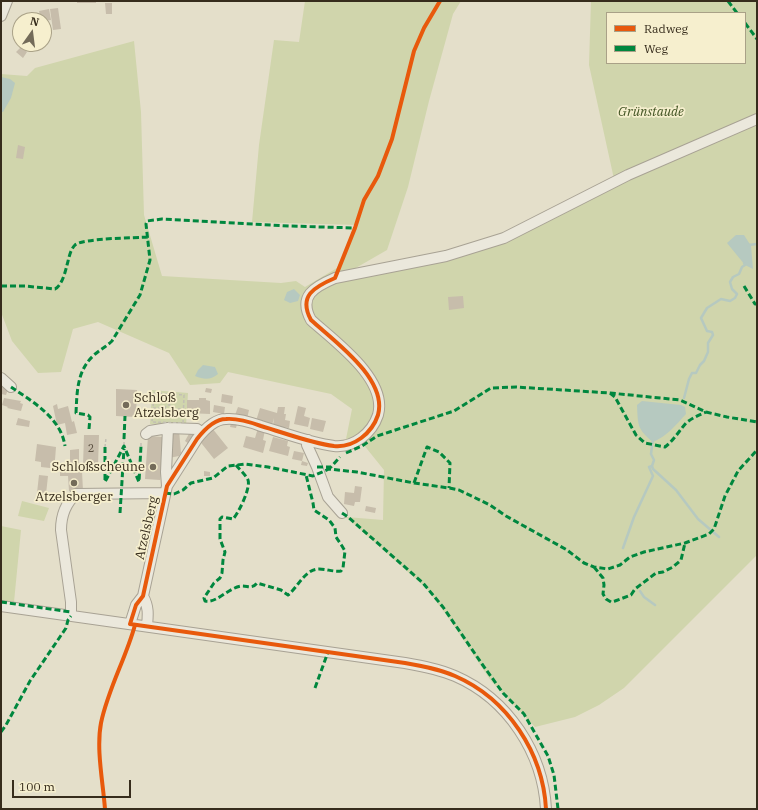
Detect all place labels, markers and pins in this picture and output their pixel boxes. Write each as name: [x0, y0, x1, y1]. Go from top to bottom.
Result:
place label: Schloß Atzelsberg: [134, 390, 199, 421]
marker: Schloß Atzelsberg: [121, 400, 131, 410]
place label: Schloßscheune: [52, 459, 145, 475]
marker: Schloßscheune: [148, 462, 158, 472]
marker: Atzelsberger: [69, 478, 79, 488]
place label: Atzelsberger: [35, 489, 113, 505]

